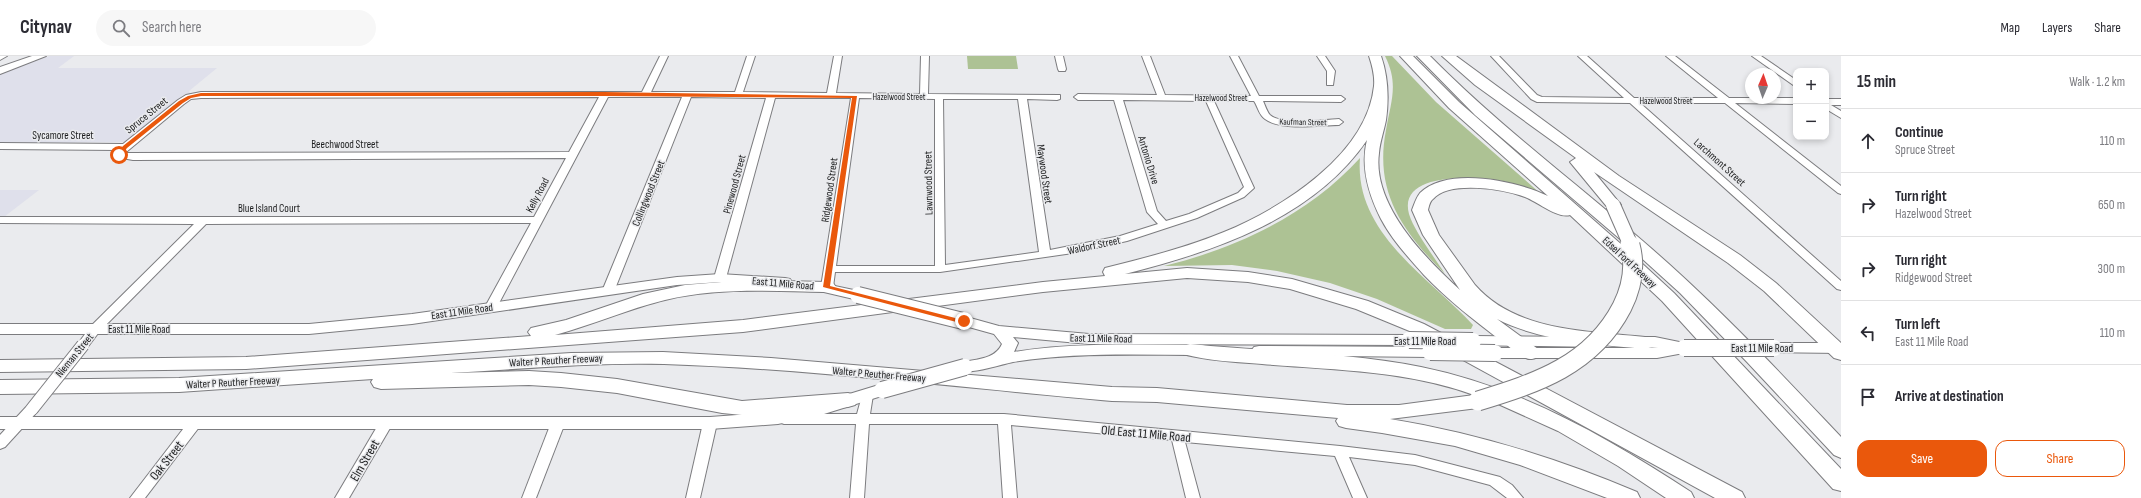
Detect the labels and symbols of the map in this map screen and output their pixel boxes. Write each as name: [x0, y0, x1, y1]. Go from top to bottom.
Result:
north arrow: [1745, 68, 1781, 104]
street label: Hazelwood Street: [872, 92, 926, 103]
street label: Hazelwood Street: [1194, 93, 1248, 104]
street label: Spruce Street: [122, 94, 171, 136]
street label: Hazelwood Street: [1639, 96, 1693, 107]
street label: Kaufman Street: [1279, 117, 1327, 128]
street label: Sycamore Street: [32, 129, 94, 142]
street label: Antonio Drive: [1135, 133, 1162, 186]
street label: Larchmont Street: [1691, 136, 1749, 189]
street label: Beechwood Street: [311, 138, 379, 151]
street label: Maywood Street: [1034, 144, 1055, 205]
route start: [110, 146, 128, 164]
street label: Lawnwood Street: [921, 150, 936, 215]
street label: Pinewood Street: [720, 153, 749, 215]
street label: Ridgewood Street: [819, 156, 841, 223]
street label: Collingwood Street: [629, 158, 668, 228]
street label: Kelly Road: [523, 175, 552, 215]
street label: Blue Island Court: [238, 202, 301, 215]
street label: Waldorf Street: [1066, 233, 1122, 257]
street label: Edsel Ford Freeway: [1600, 234, 1660, 291]
street label: East 11 Mile Road: [751, 274, 815, 293]
street label: East 11 Mile Road: [430, 301, 494, 322]
route end: [955, 312, 973, 330]
street label: East 11 Mile Road: [108, 323, 171, 336]
street label: Nieman Street: [53, 330, 97, 380]
street label: East 11 Mile Road: [1070, 331, 1133, 346]
street label: East 11 Mile Road: [1394, 335, 1457, 348]
street label: East 11 Mile Road: [1731, 342, 1794, 355]
street label: Walter P Reuther Freeway: [509, 352, 604, 369]
street label: Walter P Reuther Freeway: [832, 364, 927, 385]
street label: Walter P Reuther Freeway: [186, 374, 281, 391]
street label: Old East 11 Mile Road: [1100, 422, 1191, 446]
street label: Elm Street: [347, 437, 383, 484]
street label: Oak Street: [146, 438, 187, 484]

